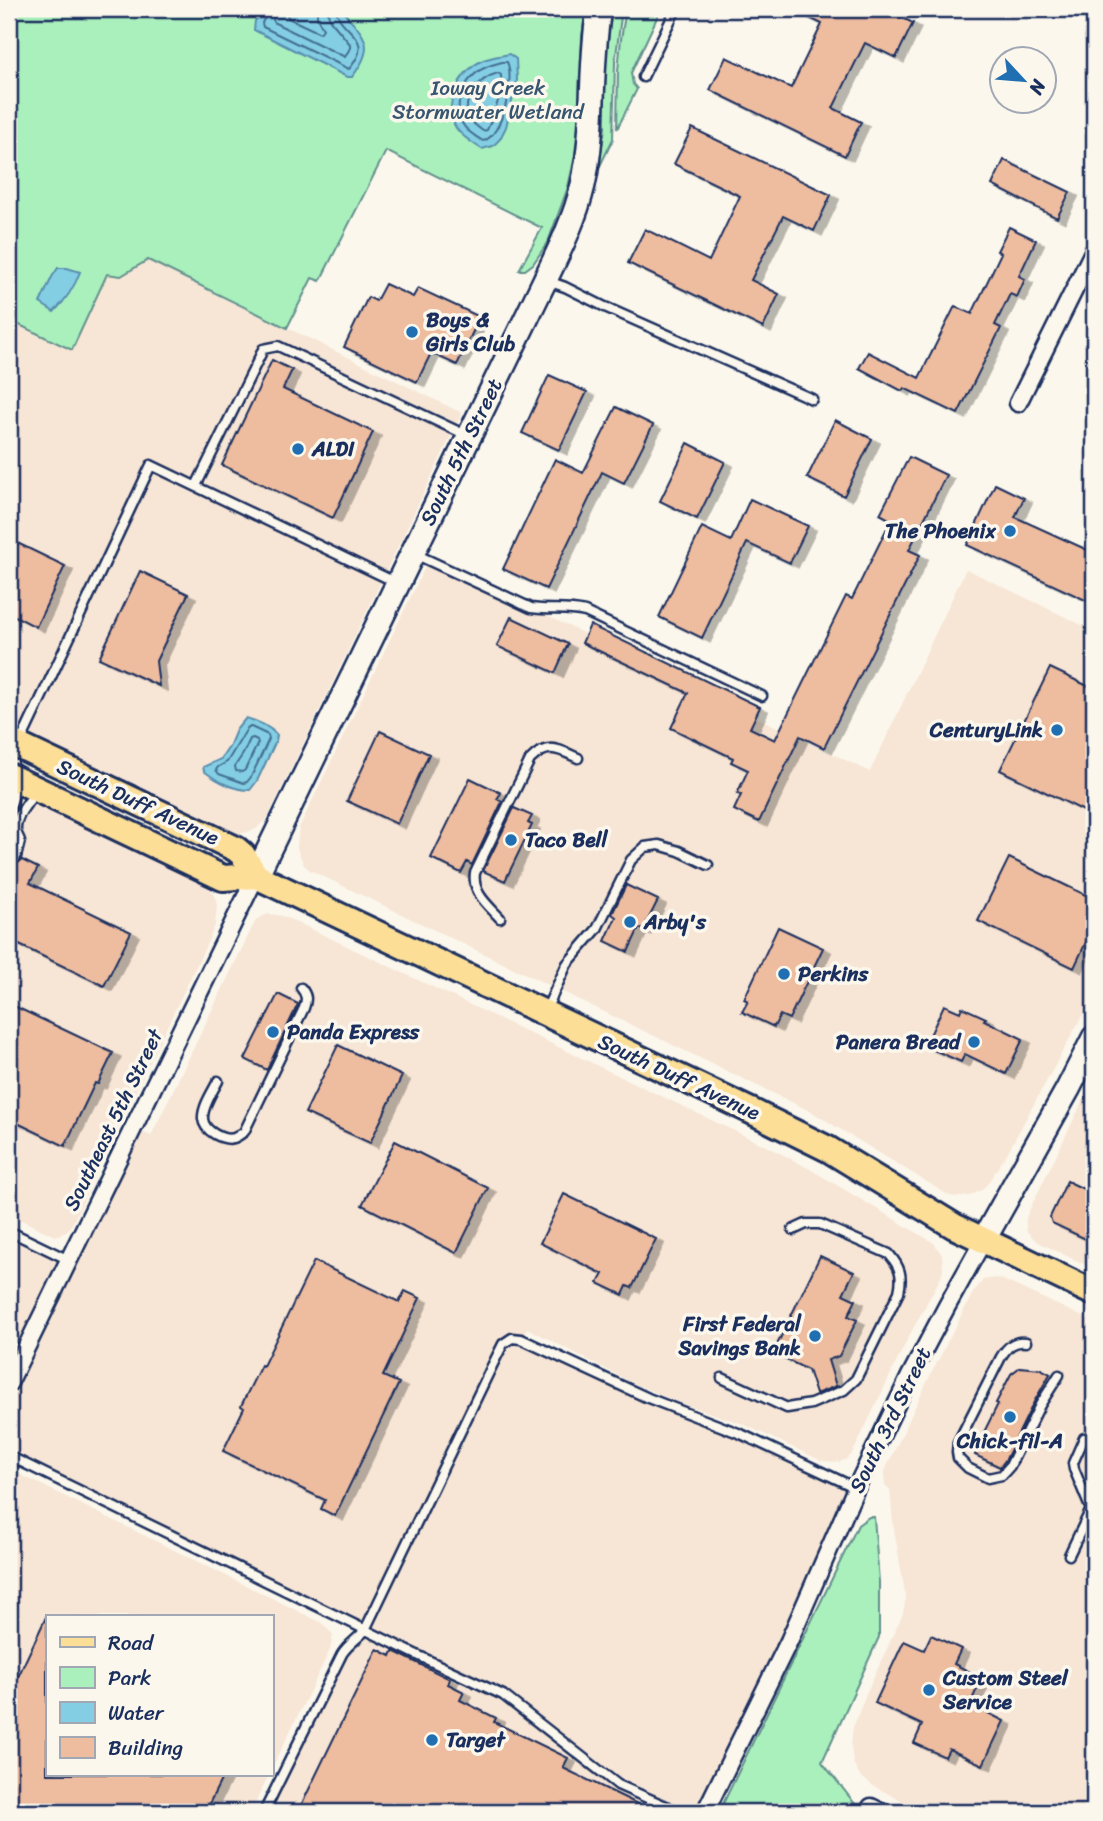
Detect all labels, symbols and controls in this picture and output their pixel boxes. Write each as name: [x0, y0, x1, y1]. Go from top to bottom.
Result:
north arrow: [988, 46, 1058, 116]
park label: Ioway Creek Stormwater Wetland: [392, 69, 586, 131]
text: N: [1020, 73, 1056, 101]
place label: Boys & Girls Club: [425, 301, 515, 363]
marker: Boys & Girls Club: [404, 324, 420, 340]
street label: South 5th Street: [409, 372, 513, 532]
place label: ALDI: [311, 430, 355, 468]
marker: ALDI: [290, 441, 306, 457]
place label: The Phoenix: [885, 512, 996, 550]
marker: The Phoenix: [1002, 523, 1018, 539]
place label: CenturyLink: [929, 711, 1043, 749]
marker: CenturyLink: [1049, 722, 1065, 738]
street label: South Duff Avenue: [50, 748, 226, 856]
place label: Taco Bell: [525, 821, 609, 859]
marker: Taco Bell: [503, 832, 519, 848]
place label: Arby's: [643, 903, 707, 941]
marker: Arby's: [622, 914, 638, 930]
place label: Perkins: [798, 955, 870, 993]
marker: Perkins: [776, 966, 792, 982]
place label: Panda Express: [287, 1013, 420, 1051]
street label: Southeast 5th Street: [52, 1021, 174, 1218]
street label: South Duff Avenue: [591, 1023, 767, 1131]
place label: Panera Bread: [836, 1023, 962, 1061]
marker: Panda Express: [265, 1024, 281, 1040]
marker: Panera Bread: [966, 1034, 982, 1050]
place label: First Federal Savings Bank: [677, 1305, 802, 1367]
marker: First Federal Savings Bank: [807, 1328, 823, 1344]
street label: South 3rd Street: [838, 1340, 942, 1500]
marker: Chick-fil-A: [1002, 1409, 1018, 1425]
place label: Chick-fil-A: [956, 1422, 1063, 1460]
legend: [46, 1615, 273, 1776]
text: Road: [108, 1624, 155, 1662]
text: Park: [108, 1659, 151, 1697]
place label: Custom Steel Service: [942, 1659, 1069, 1721]
marker: Custom Steel Service: [921, 1682, 937, 1698]
text: Water: [108, 1694, 165, 1732]
place label: Target: [446, 1721, 506, 1759]
text: Building: [108, 1729, 184, 1767]
marker: Target: [424, 1732, 440, 1748]

